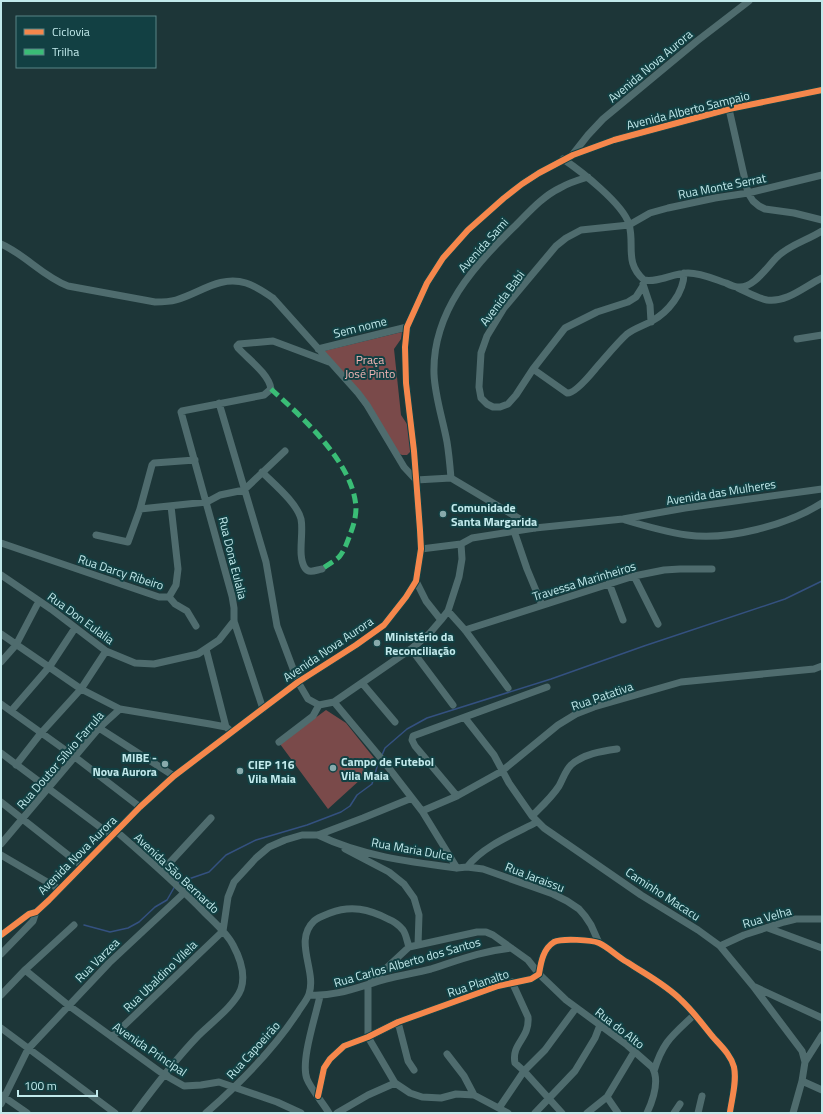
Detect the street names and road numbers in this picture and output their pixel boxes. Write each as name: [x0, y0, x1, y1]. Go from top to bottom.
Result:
street label: Avenida Nova Aurora: [604, 25, 696, 107]
street label: Avenida Alberto Sampaio: [624, 86, 752, 134]
street label: Rua Monte Serrat: [676, 168, 768, 204]
street label: Avenida Sami: [453, 213, 513, 277]
street label: Avenida Babi: [475, 266, 529, 330]
street label: Sem nome: [331, 311, 389, 343]
street label: Avenida das Mulheres: [665, 474, 778, 510]
street label: Rua Dona Eulalia: [214, 515, 252, 601]
street label: Rua Darcy Ribeiro: [76, 549, 166, 595]
street label: Travessa Marinheiros: [530, 556, 638, 606]
street label: Rua Don Eulalia: [44, 587, 118, 649]
street label: Avenida Nova Aurora: [279, 612, 377, 686]
street label: Rua Patativa: [569, 677, 635, 715]
street label: Rua Doutor Sílvio Farrula: [12, 707, 108, 813]
street label: Avenida Nova Aurora: [33, 811, 121, 899]
street label: Avenida São Bernardo: [130, 828, 224, 918]
street label: Rua Maria Dulce: [370, 833, 454, 865]
street label: Rua Jaraissu: [503, 857, 567, 897]
street label: Caminho Macacu: [622, 863, 704, 925]
street label: Rua Velha: [740, 901, 794, 933]
street label: Rua Carlos Alberto dos Santos: [331, 932, 483, 992]
street label: Rua Varzea: [70, 933, 124, 987]
street label: Rua Ubaldino Vilela: [119, 936, 201, 1016]
street label: Rua Planalto: [445, 964, 511, 1002]
street label: Rua do Alto: [591, 1003, 649, 1053]
street label: Avenida Principal: [109, 1017, 191, 1081]
street label: Rua Capoeirão: [222, 1017, 284, 1083]

